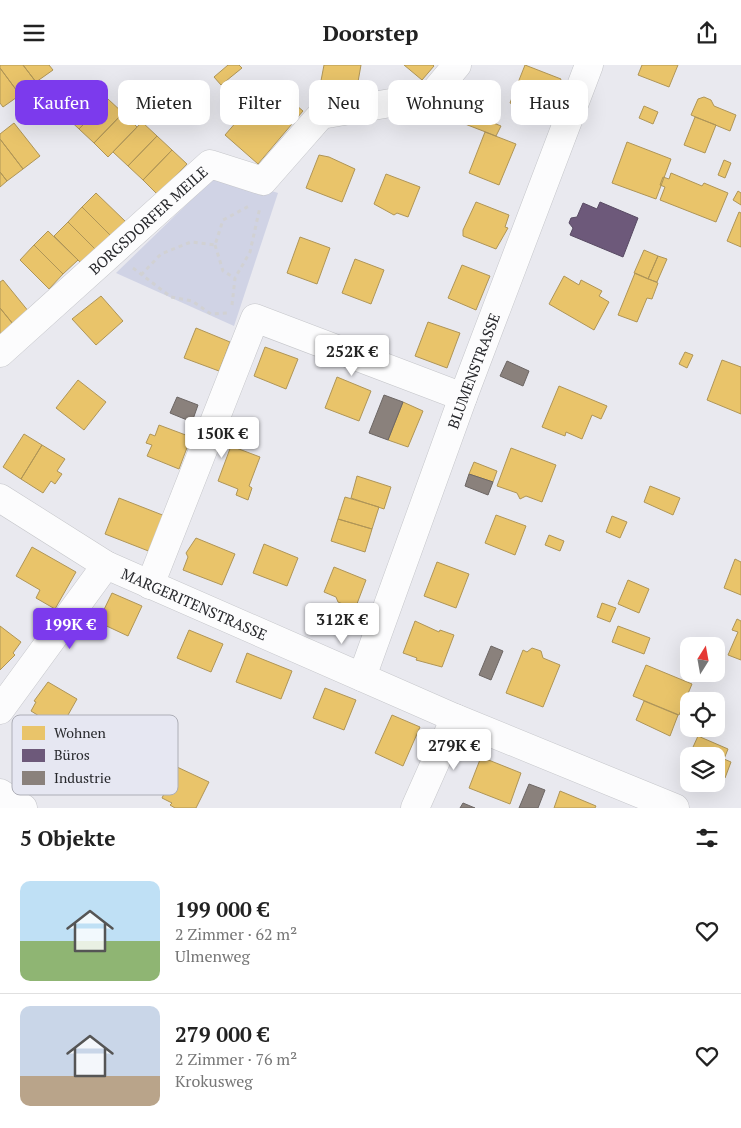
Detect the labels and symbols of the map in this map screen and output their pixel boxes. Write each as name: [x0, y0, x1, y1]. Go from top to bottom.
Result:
street label: BORGSDORFER MEILE: [84, 161, 212, 279]
street label: BLUMENSTRASSE: [442, 310, 504, 431]
pin: 252K €: [311, 335, 393, 377]
pin: 150K €: [181, 417, 263, 459]
street label: MARGERITENSTRASSE: [118, 563, 271, 645]
pin: 312K €: [301, 603, 383, 645]
pin: 199K €: [29, 607, 111, 650]
north arrow: [680, 637, 725, 683]
legend: [12, 715, 178, 795]
text: Wohnen: [54, 723, 106, 742]
pin: 279K €: [413, 729, 495, 771]
text: Büros: [54, 745, 90, 764]
text: Industrie: [54, 768, 111, 787]

